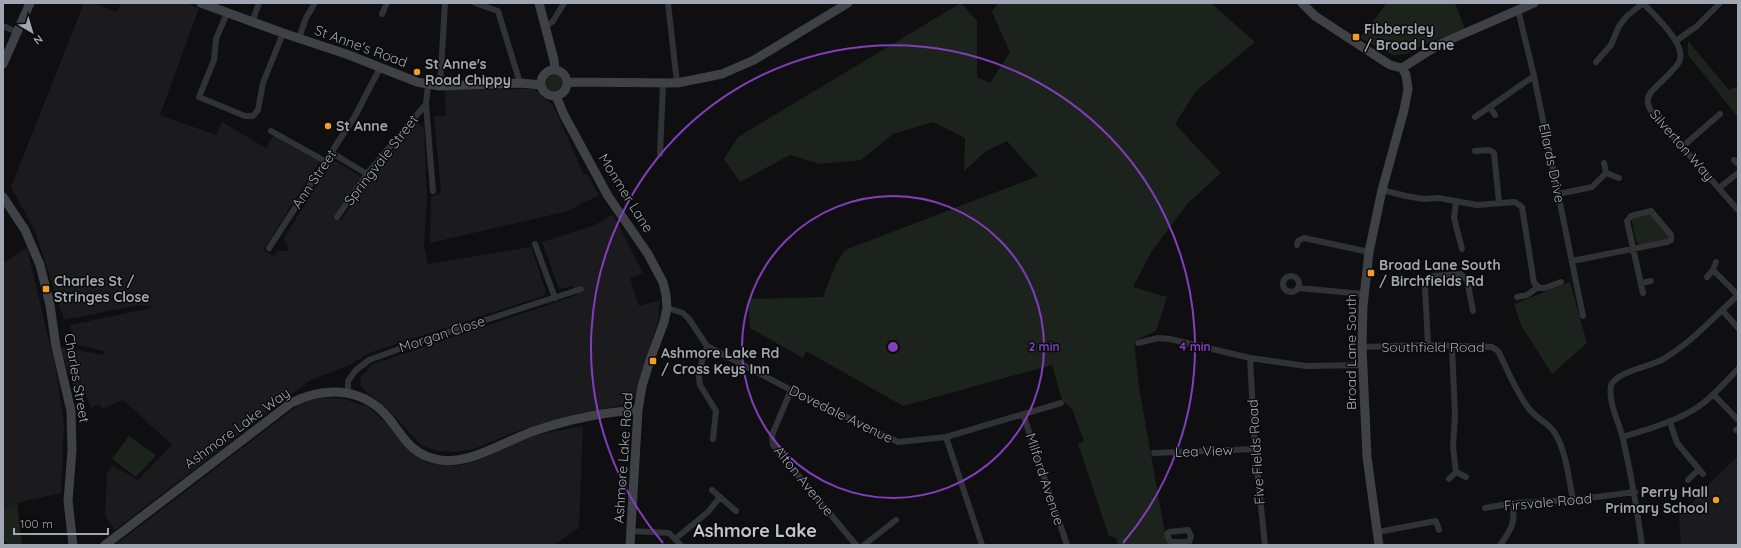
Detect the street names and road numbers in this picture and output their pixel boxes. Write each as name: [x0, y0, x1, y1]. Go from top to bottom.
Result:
street label: St Anne's Road: [312, 21, 410, 71]
street label: Silverton Way: [1646, 105, 1718, 185]
street label: Springvale Street: [340, 111, 422, 209]
street label: Ellards Drive: [1535, 122, 1569, 204]
street label: Ann Street: [288, 146, 340, 212]
street label: Monmer Lane: [595, 150, 658, 236]
street label: Broad Lane South: [1342, 294, 1360, 410]
street label: Morgan Close: [397, 312, 487, 356]
street label: Charles Street: [60, 332, 94, 424]
street label: Southfield Road: [1381, 338, 1485, 356]
street label: Dovedale Avenue: [786, 381, 896, 447]
street label: Ashmore Lake Way: [181, 384, 293, 472]
street label: Ashmore Lake Road: [609, 392, 637, 524]
street label: Five Fields Road: [1243, 399, 1269, 505]
street label: Milford Avenue: [1022, 431, 1068, 528]
street label: Lea View: [1174, 441, 1234, 461]
street label: Alton Avenue: [770, 442, 838, 520]
street label: Firsvale Road: [1503, 489, 1593, 515]

